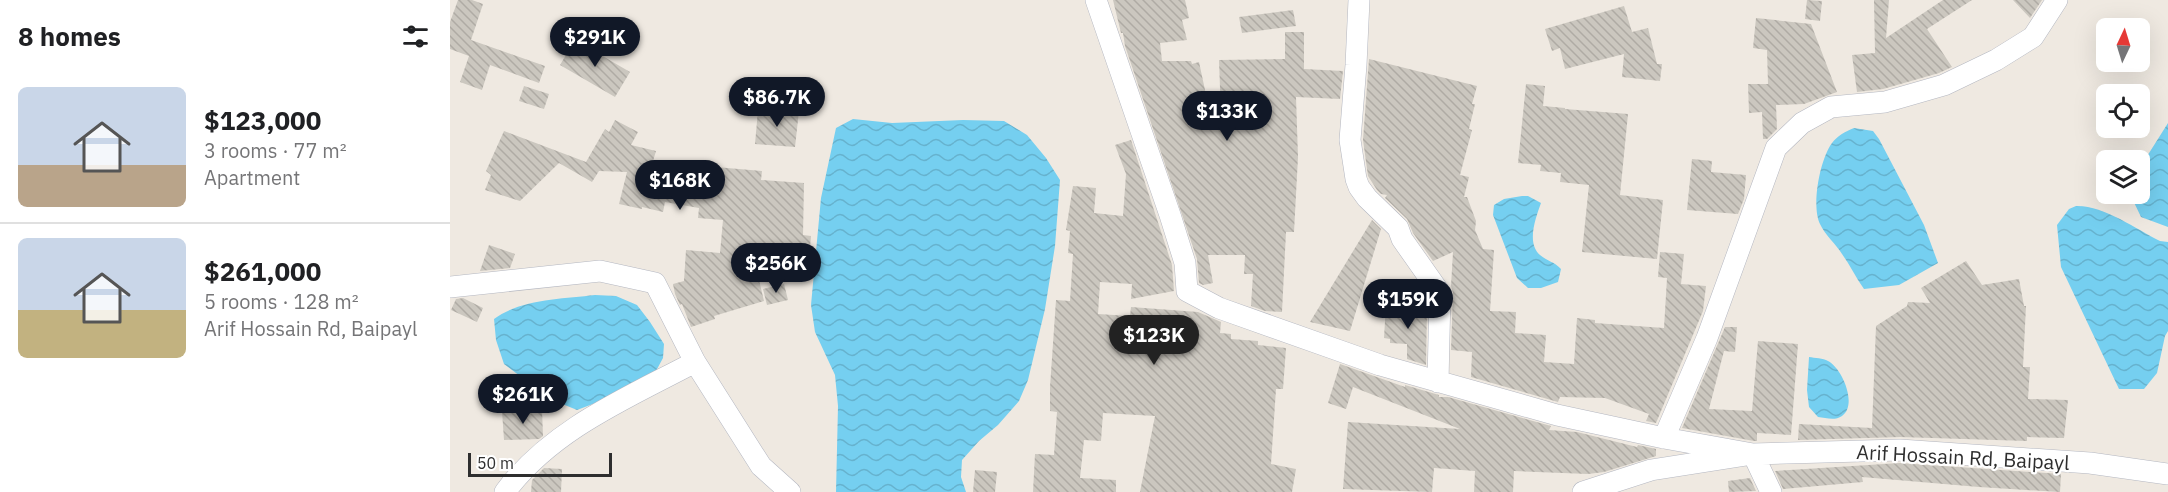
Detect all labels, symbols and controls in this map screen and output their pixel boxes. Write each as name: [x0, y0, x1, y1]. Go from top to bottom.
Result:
pin: $291K: [553, 17, 637, 68]
north arrow: [2096, 18, 2150, 72]
map controls: [2096, 18, 2150, 204]
text: 8 homes: [18, 19, 121, 53]
icon: filters: [399, 20, 432, 53]
text: $291K: [564, 23, 626, 50]
pin: $86.7K: [728, 77, 826, 128]
text: $86.7K: [743, 83, 811, 110]
button: locate: [2096, 84, 2150, 138]
pin: $133K: [1185, 91, 1269, 142]
text: $133K: [1196, 97, 1258, 124]
text: $123,000: [204, 103, 321, 137]
icon: home: [66, 111, 138, 183]
text: 3 rooms · 77 m²: [204, 137, 347, 164]
button: layers: [2096, 150, 2150, 204]
pin: $168K: [638, 160, 722, 211]
text: Apartment: [204, 164, 300, 191]
text: $168K: [649, 166, 711, 193]
pin: $256K: [734, 243, 818, 294]
text: $256K: [745, 249, 807, 276]
text: $261,000: [204, 254, 321, 288]
icon: home: [66, 262, 138, 334]
pin: $159K: [1366, 279, 1450, 330]
text: $159K: [1377, 285, 1439, 312]
text: 5 rooms · 128 m²: [204, 288, 359, 315]
text: Arif Hossain Rd, Baipayl: [204, 315, 417, 342]
pin: $123K: [1112, 315, 1196, 366]
text: $123K: [1123, 321, 1185, 348]
pin: $261K: [481, 374, 565, 425]
text: $261K: [492, 380, 554, 407]
street label: Arif Hossain Rd, Baipayl: [1856, 438, 2070, 476]
scale bar: [468, 450, 612, 478]
text: 50 m: [477, 453, 514, 473]

